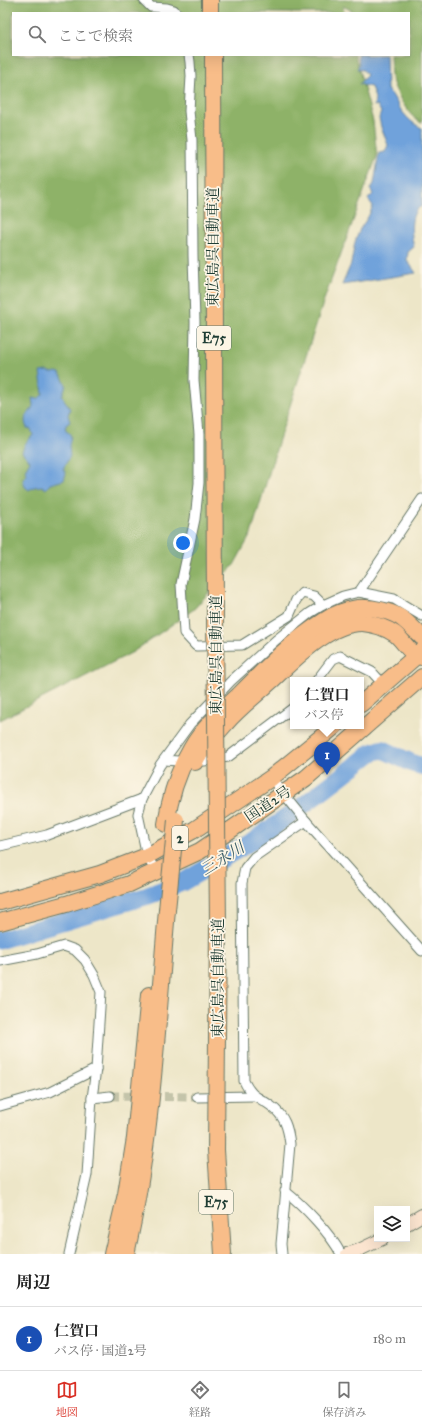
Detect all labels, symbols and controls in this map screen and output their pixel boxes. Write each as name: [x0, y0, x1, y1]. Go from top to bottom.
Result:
search box: [12, 12, 410, 56]
icon: search: [26, 23, 48, 45]
text: ここで検索: [58, 27, 133, 45]
street label: 東広島呉自動車道: [204, 187, 222, 307]
road number: E75: [197, 326, 231, 350]
your location: [173, 533, 193, 553]
street label: 東広島呉自動車道: [207, 595, 225, 715]
popup: [290, 677, 364, 729]
text: 仁賀口: [304, 686, 350, 704]
text: バス停: [304, 707, 344, 723]
pin: 1: [314, 742, 340, 775]
street label: 国道2号: [241, 782, 295, 826]
road number: 2: [172, 826, 188, 850]
water label: 三永川: [197, 837, 249, 879]
street label: 東広島呉自動車道: [209, 918, 227, 1038]
road number: E75: [199, 1190, 233, 1214]
map controls: [374, 1206, 410, 1242]
button: layers: [374, 1206, 410, 1242]
text: 周辺: [16, 1272, 50, 1293]
text: 仁賀口: [54, 1322, 99, 1340]
text: 1: [26, 1331, 32, 1347]
text: 180 m: [373, 1331, 406, 1347]
text: バス停 · 国道2号: [54, 1343, 147, 1359]
tab: 地図: [56, 1379, 78, 1419]
tab: 経路: [189, 1379, 211, 1419]
tab: 保存済み: [322, 1379, 366, 1419]

